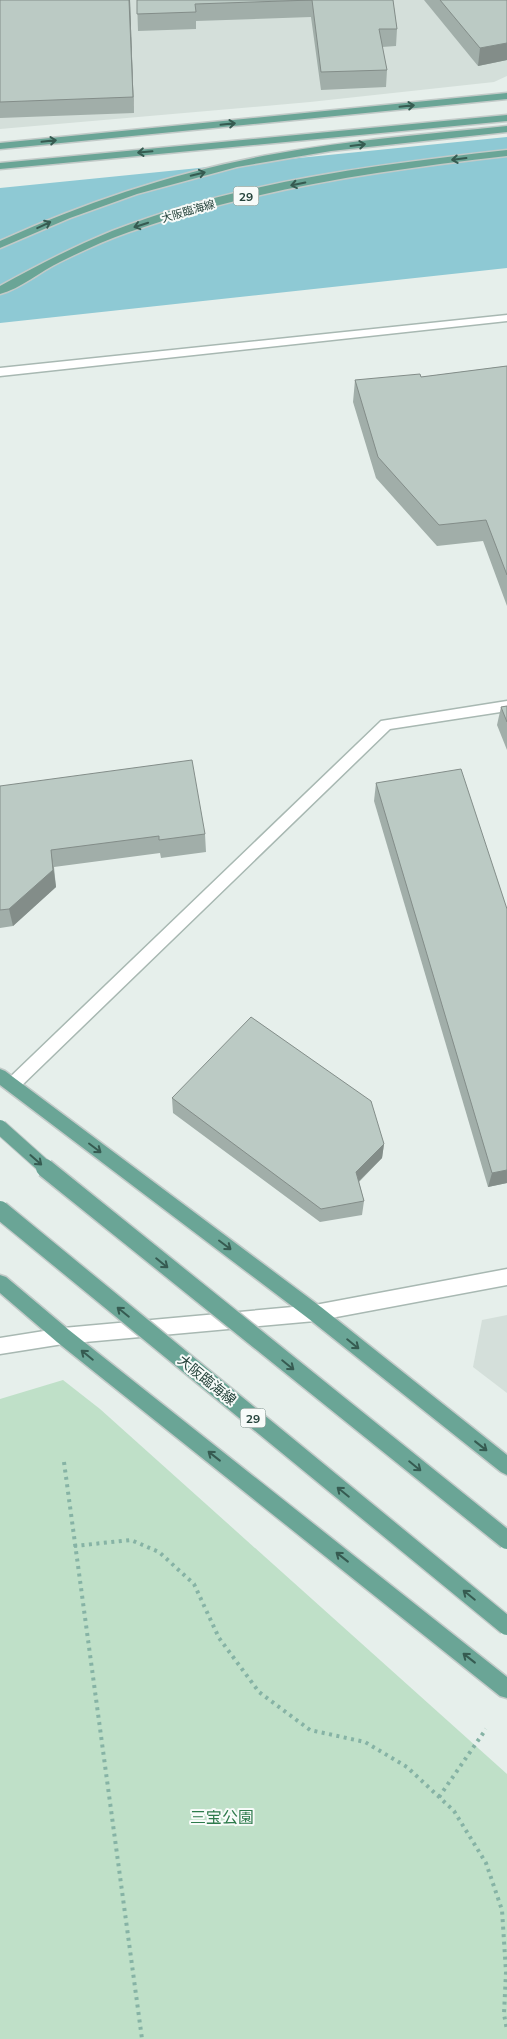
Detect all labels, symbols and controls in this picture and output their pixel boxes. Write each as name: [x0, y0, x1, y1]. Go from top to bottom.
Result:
one-way arrow: [399, 101, 415, 111]
one-way arrow: [219, 119, 235, 129]
one-way arrow: [40, 136, 56, 146]
one-way arrow: [350, 140, 366, 150]
one-way arrow: [137, 147, 153, 157]
one-way arrow: [451, 154, 467, 164]
one-way arrow: [190, 168, 206, 178]
one-way arrow: [291, 180, 307, 189]
road number: 29: [234, 187, 258, 206]
street label: 大阪臨海線: [160, 197, 216, 225]
one-way arrow: [36, 219, 51, 229]
one-way arrow: [133, 221, 149, 231]
one-way arrow: [88, 1142, 101, 1153]
one-way arrow: [29, 1154, 42, 1166]
one-way arrow: [218, 1240, 231, 1251]
one-way arrow: [155, 1257, 168, 1268]
one-way arrow: [117, 1306, 130, 1317]
one-way arrow: [347, 1339, 360, 1350]
one-way arrow: [81, 1350, 94, 1361]
street label: 大阪臨海線: [174, 1351, 240, 1409]
one-way arrow: [282, 1359, 295, 1370]
road number: 29: [240, 1409, 266, 1428]
one-way arrow: [474, 1440, 487, 1451]
one-way arrow: [208, 1451, 221, 1462]
one-way arrow: [408, 1461, 421, 1472]
one-way arrow: [337, 1486, 350, 1497]
one-way arrow: [335, 1552, 349, 1562]
one-way arrow: [463, 1589, 476, 1600]
one-way arrow: [463, 1652, 476, 1663]
park label: 三宝公園: [190, 1807, 254, 1827]

